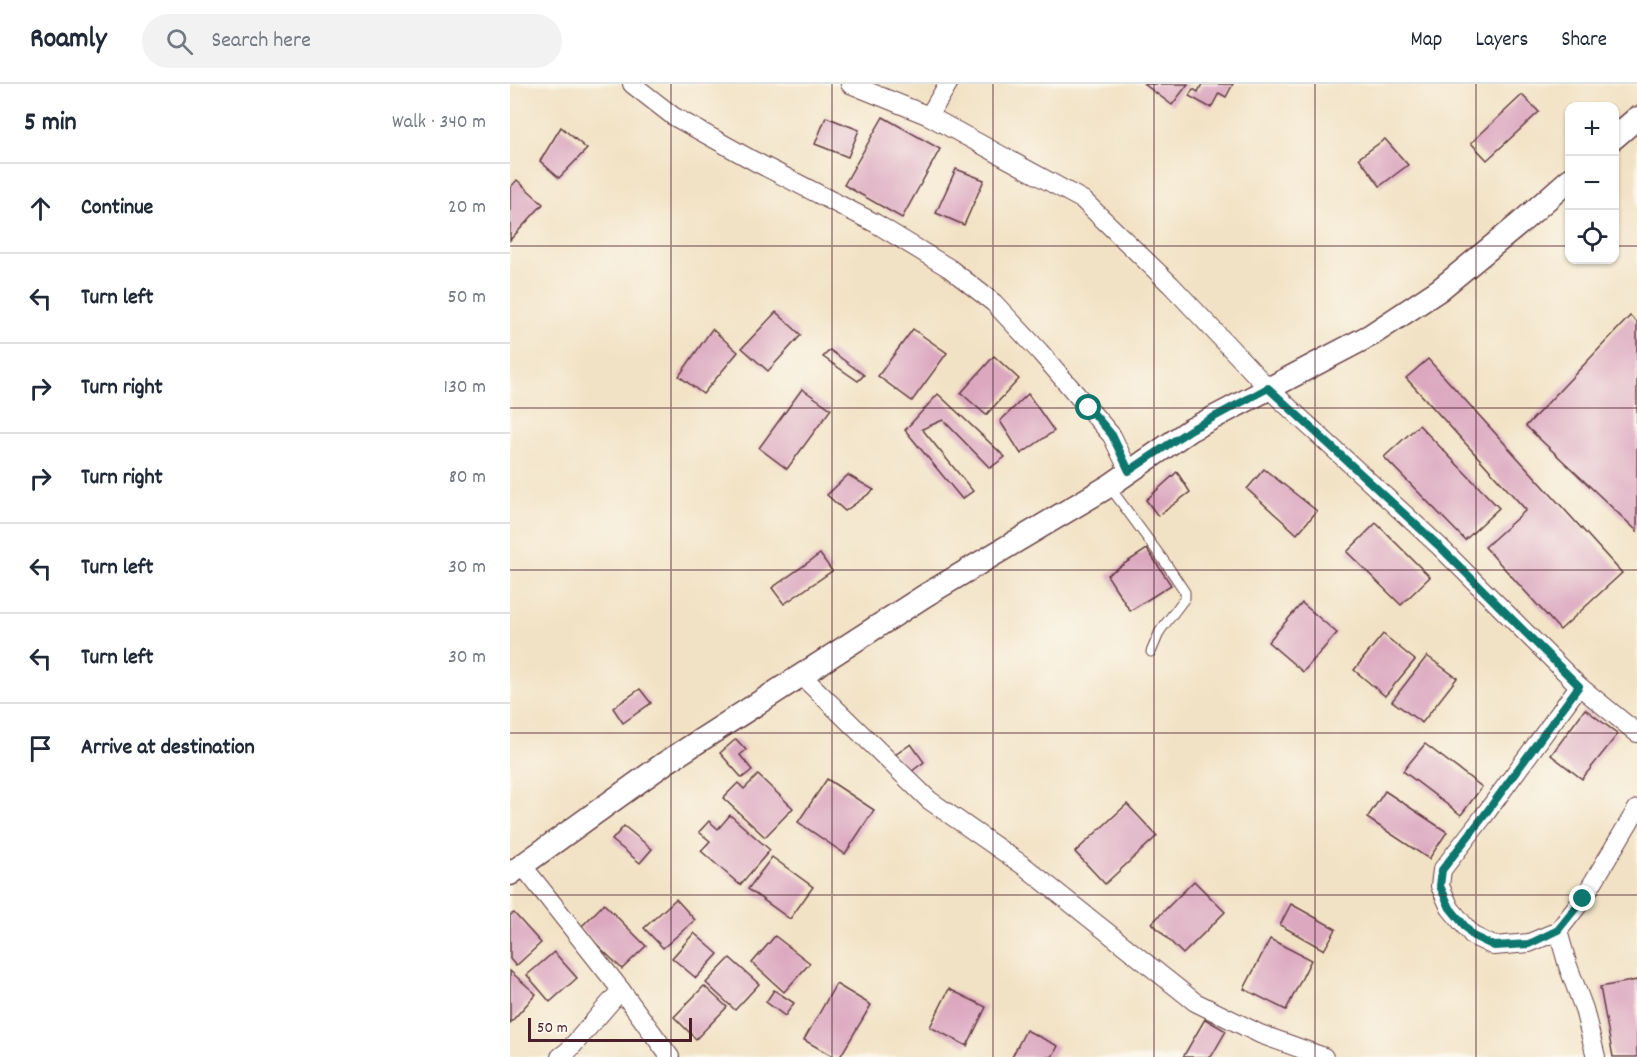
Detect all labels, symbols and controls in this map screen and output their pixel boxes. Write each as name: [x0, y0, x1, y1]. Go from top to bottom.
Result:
search box: [142, 14, 562, 68]
text: Roamly: [30, 21, 106, 61]
icon: search: [163, 25, 196, 58]
text: Search here: [211, 26, 311, 57]
text: Map: [1411, 26, 1442, 56]
text: Layers: [1475, 26, 1528, 56]
text: Share: [1561, 26, 1607, 56]
map controls: [1565, 102, 1619, 264]
button: +: [1565, 102, 1619, 156]
text: 5 min: [24, 105, 77, 142]
text: Walk · 340 m: [392, 109, 486, 137]
button: −: [1565, 156, 1619, 210]
icon: ahead: [24, 192, 57, 225]
text: Continue: [81, 193, 153, 224]
text: 20 m: [448, 194, 486, 222]
button: locate: [1565, 210, 1619, 264]
icon: left: [24, 282, 57, 315]
text: Turn left: [81, 283, 153, 314]
text: 50 m: [448, 284, 486, 312]
icon: right: [24, 372, 57, 405]
text: Turn right: [81, 373, 163, 404]
text: 130 m: [444, 374, 486, 402]
route start: [1075, 394, 1101, 420]
icon: right: [24, 462, 57, 495]
text: Turn right: [81, 463, 163, 494]
text: 80 m: [449, 464, 486, 492]
icon: left: [24, 552, 57, 585]
text: Turn left: [81, 553, 153, 584]
text: 30 m: [448, 554, 486, 582]
icon: left: [24, 642, 57, 675]
text: Turn left: [81, 643, 153, 674]
text: 30 m: [448, 644, 486, 672]
icon: arrive: [24, 732, 57, 765]
text: Arrive at destination: [81, 733, 255, 764]
route end: [1569, 885, 1595, 911]
scale bar: [528, 1015, 692, 1042]
text: 50 m: [537, 1017, 568, 1040]

